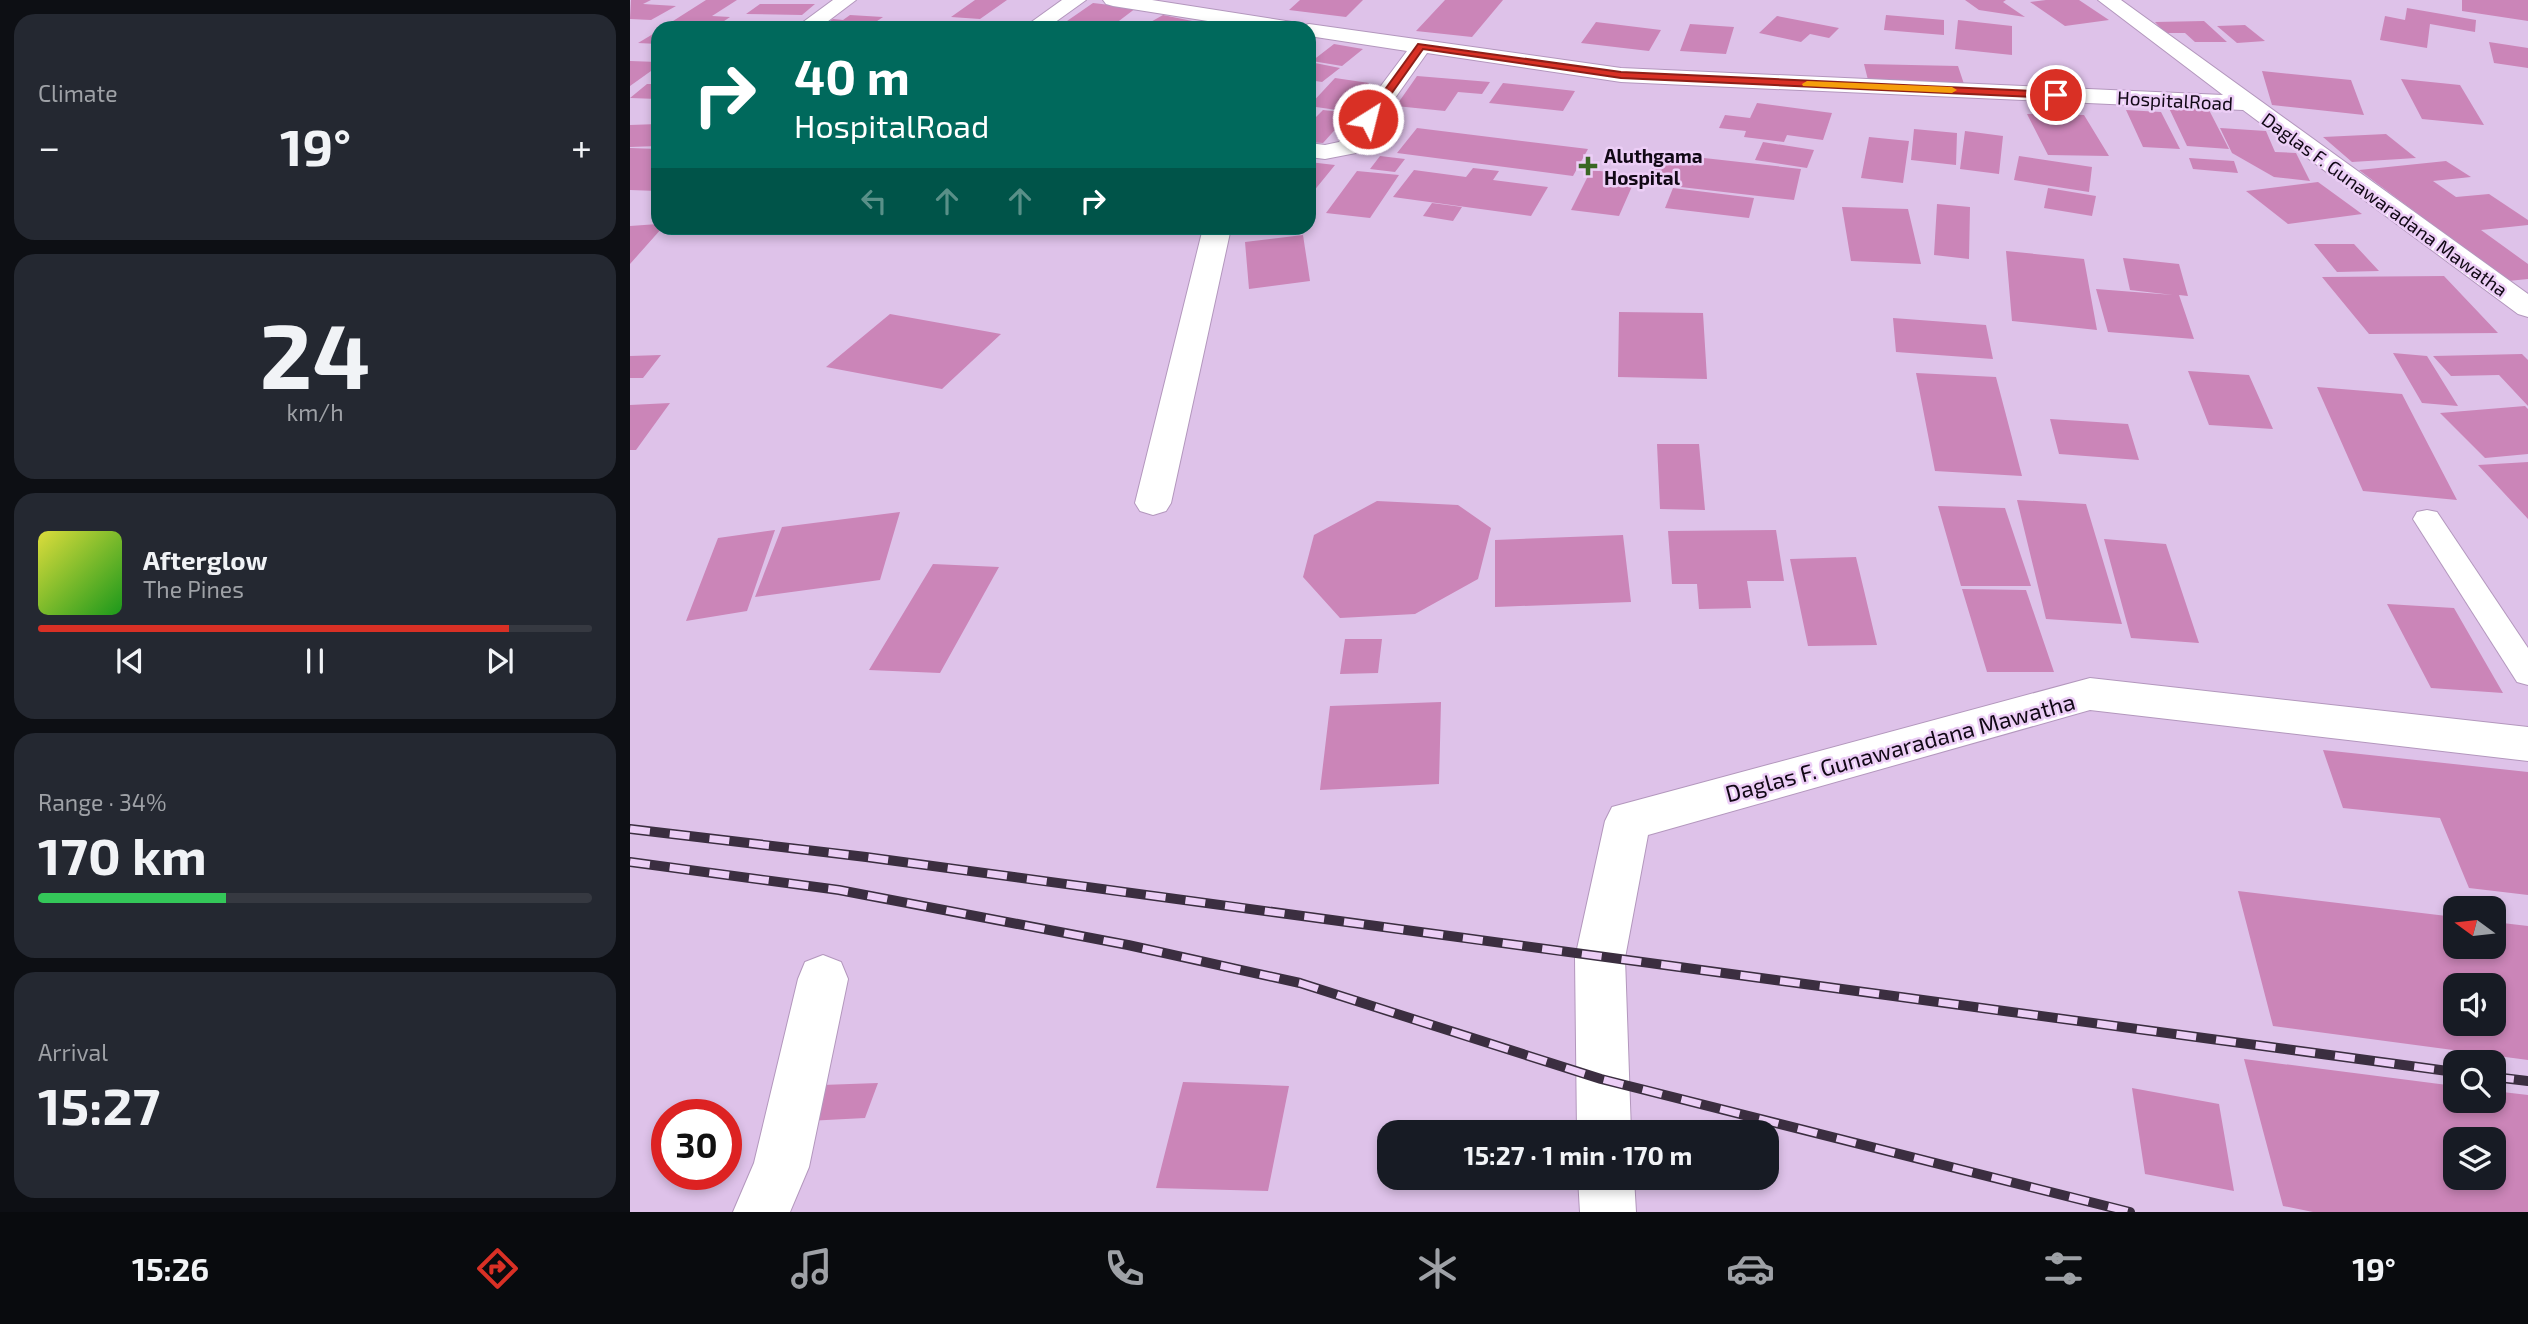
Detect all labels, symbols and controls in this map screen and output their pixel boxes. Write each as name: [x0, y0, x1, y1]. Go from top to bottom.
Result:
text: 40 m: [794, 46, 910, 105]
icon: right: [679, 49, 770, 140]
pin: [2026, 65, 2086, 125]
icon: arrive: [2037, 76, 2075, 114]
text: Climate: [38, 79, 118, 107]
position arrow: [1331, 82, 1405, 156]
street label: HospitalRoad: [2117, 85, 2233, 115]
text: HospitalRoad: [794, 106, 989, 144]
street label: Daglas F. Gunawaradana Mawatha: [2258, 107, 2512, 301]
text: 19°: [280, 114, 351, 176]
text: −: [38, 123, 60, 169]
text: +: [571, 123, 592, 169]
place label: Aluthgama Hospital: [1604, 144, 1702, 189]
marker: Aluthgama Hospital: [1578, 156, 1598, 176]
icon: left: [855, 182, 893, 220]
icon: ahead: [928, 182, 966, 220]
icon: ahead: [1001, 182, 1039, 220]
icon: right: [1074, 182, 1112, 220]
text: 24: [260, 298, 370, 407]
text: km/h: [286, 398, 344, 426]
text: Afterglow: [143, 544, 268, 575]
text: The Pines: [143, 575, 244, 603]
icon: previous: [111, 642, 149, 680]
icon: pause: [296, 642, 334, 680]
icon: next: [481, 642, 519, 680]
street label: Daglas F. Gunawaradana Mawatha: [1722, 687, 2078, 807]
text: Range · 34%: [38, 788, 166, 816]
text: 170 km: [38, 823, 207, 885]
north arrow: [2443, 896, 2506, 959]
map controls: [2443, 896, 2506, 1190]
button: sound: [2443, 973, 2506, 1036]
text: Arrival: [38, 1038, 108, 1066]
button: search: [2443, 1050, 2506, 1113]
text: 15:27: [38, 1073, 160, 1135]
speed limit sign: 30: [651, 1099, 742, 1190]
button: layers: [2443, 1127, 2506, 1190]
text: 15:27 · 1 min · 170 m: [1463, 1139, 1693, 1170]
icon: directions: [473, 1244, 522, 1293]
icon: music: [787, 1244, 836, 1293]
icon: phone: [1100, 1244, 1149, 1293]
icon: climate: [1413, 1244, 1462, 1293]
icon: car: [1726, 1244, 1775, 1293]
icon: filters: [2039, 1244, 2088, 1293]
text: 15:26: [132, 1249, 209, 1287]
text: 19°: [2352, 1249, 2396, 1287]

